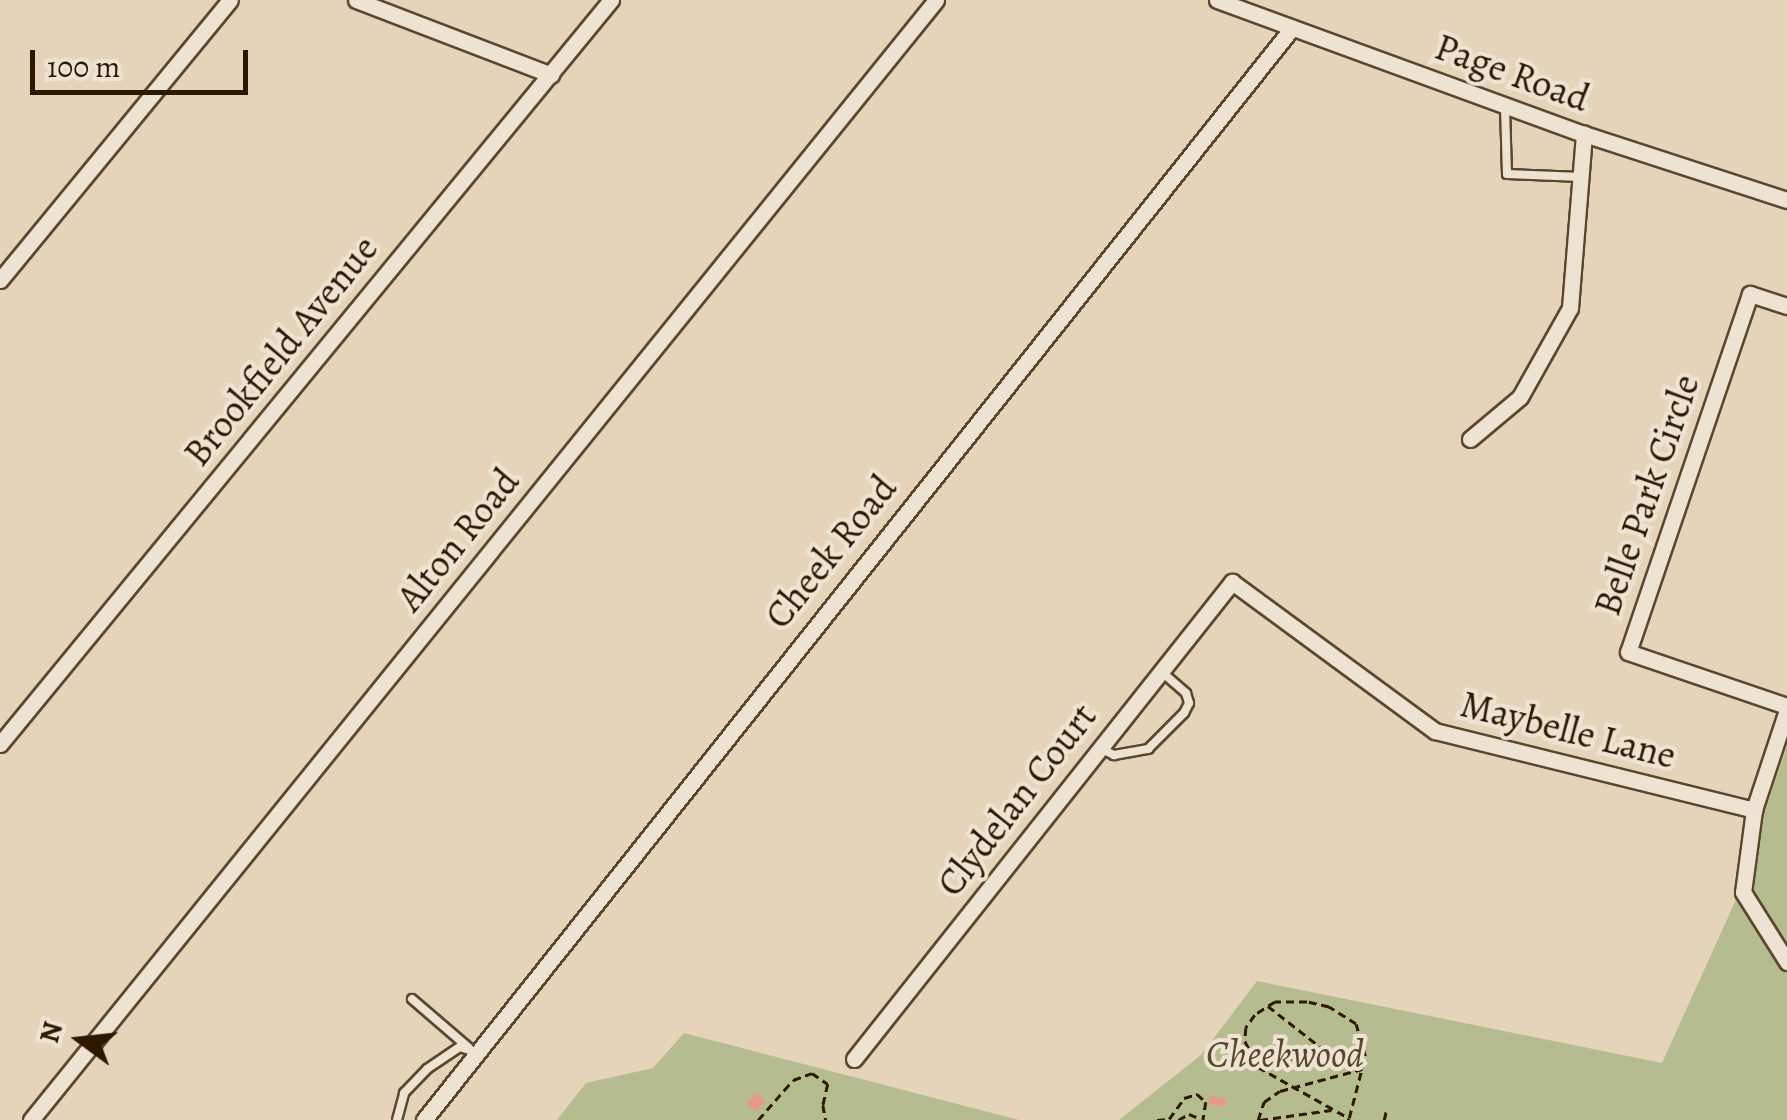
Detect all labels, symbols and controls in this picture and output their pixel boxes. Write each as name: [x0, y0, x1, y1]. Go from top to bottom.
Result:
street label: Page Road: [1429, 24, 1595, 122]
scale bar: [35, 30, 252, 92]
text: 100 m: [47, 47, 120, 87]
street label: Brookfield Avenue: [174, 227, 388, 475]
street label: Belle Park Circle: [1584, 369, 1710, 621]
street label: Alton Road: [387, 460, 529, 620]
street label: Cheek Road: [755, 466, 907, 638]
street label: Maybelle Lane: [1456, 681, 1680, 779]
street label: Clydelan Court: [928, 695, 1106, 905]
north arrow: [30, 990, 130, 1090]
text: N: [30, 1017, 72, 1047]
park label: Cheekwood: [1206, 1032, 1364, 1078]

